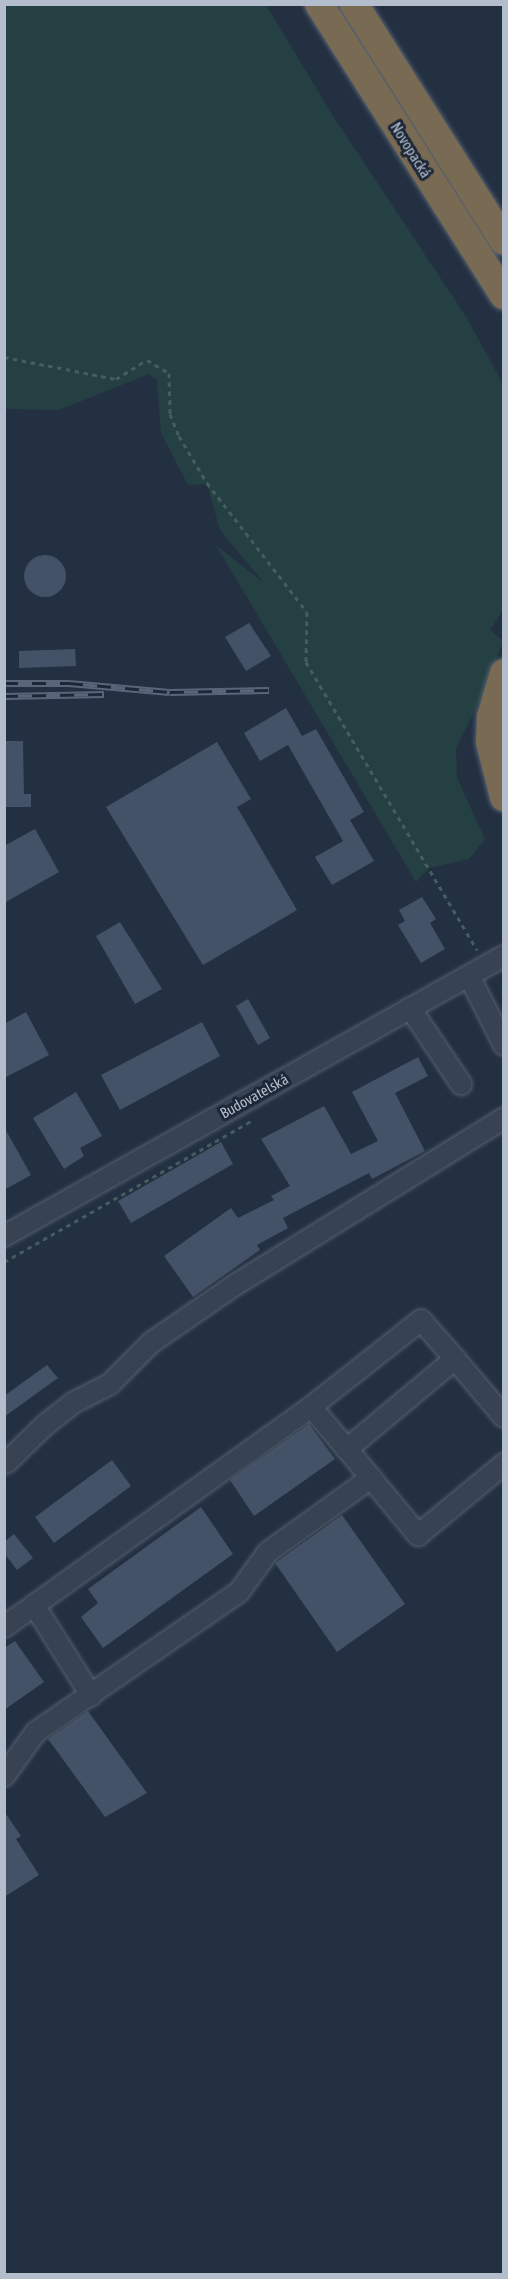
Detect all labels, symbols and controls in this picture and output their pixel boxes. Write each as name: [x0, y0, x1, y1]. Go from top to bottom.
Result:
street label: Novopacká: [387, 119, 435, 181]
street label: Budovatelská: [217, 1070, 291, 1122]

